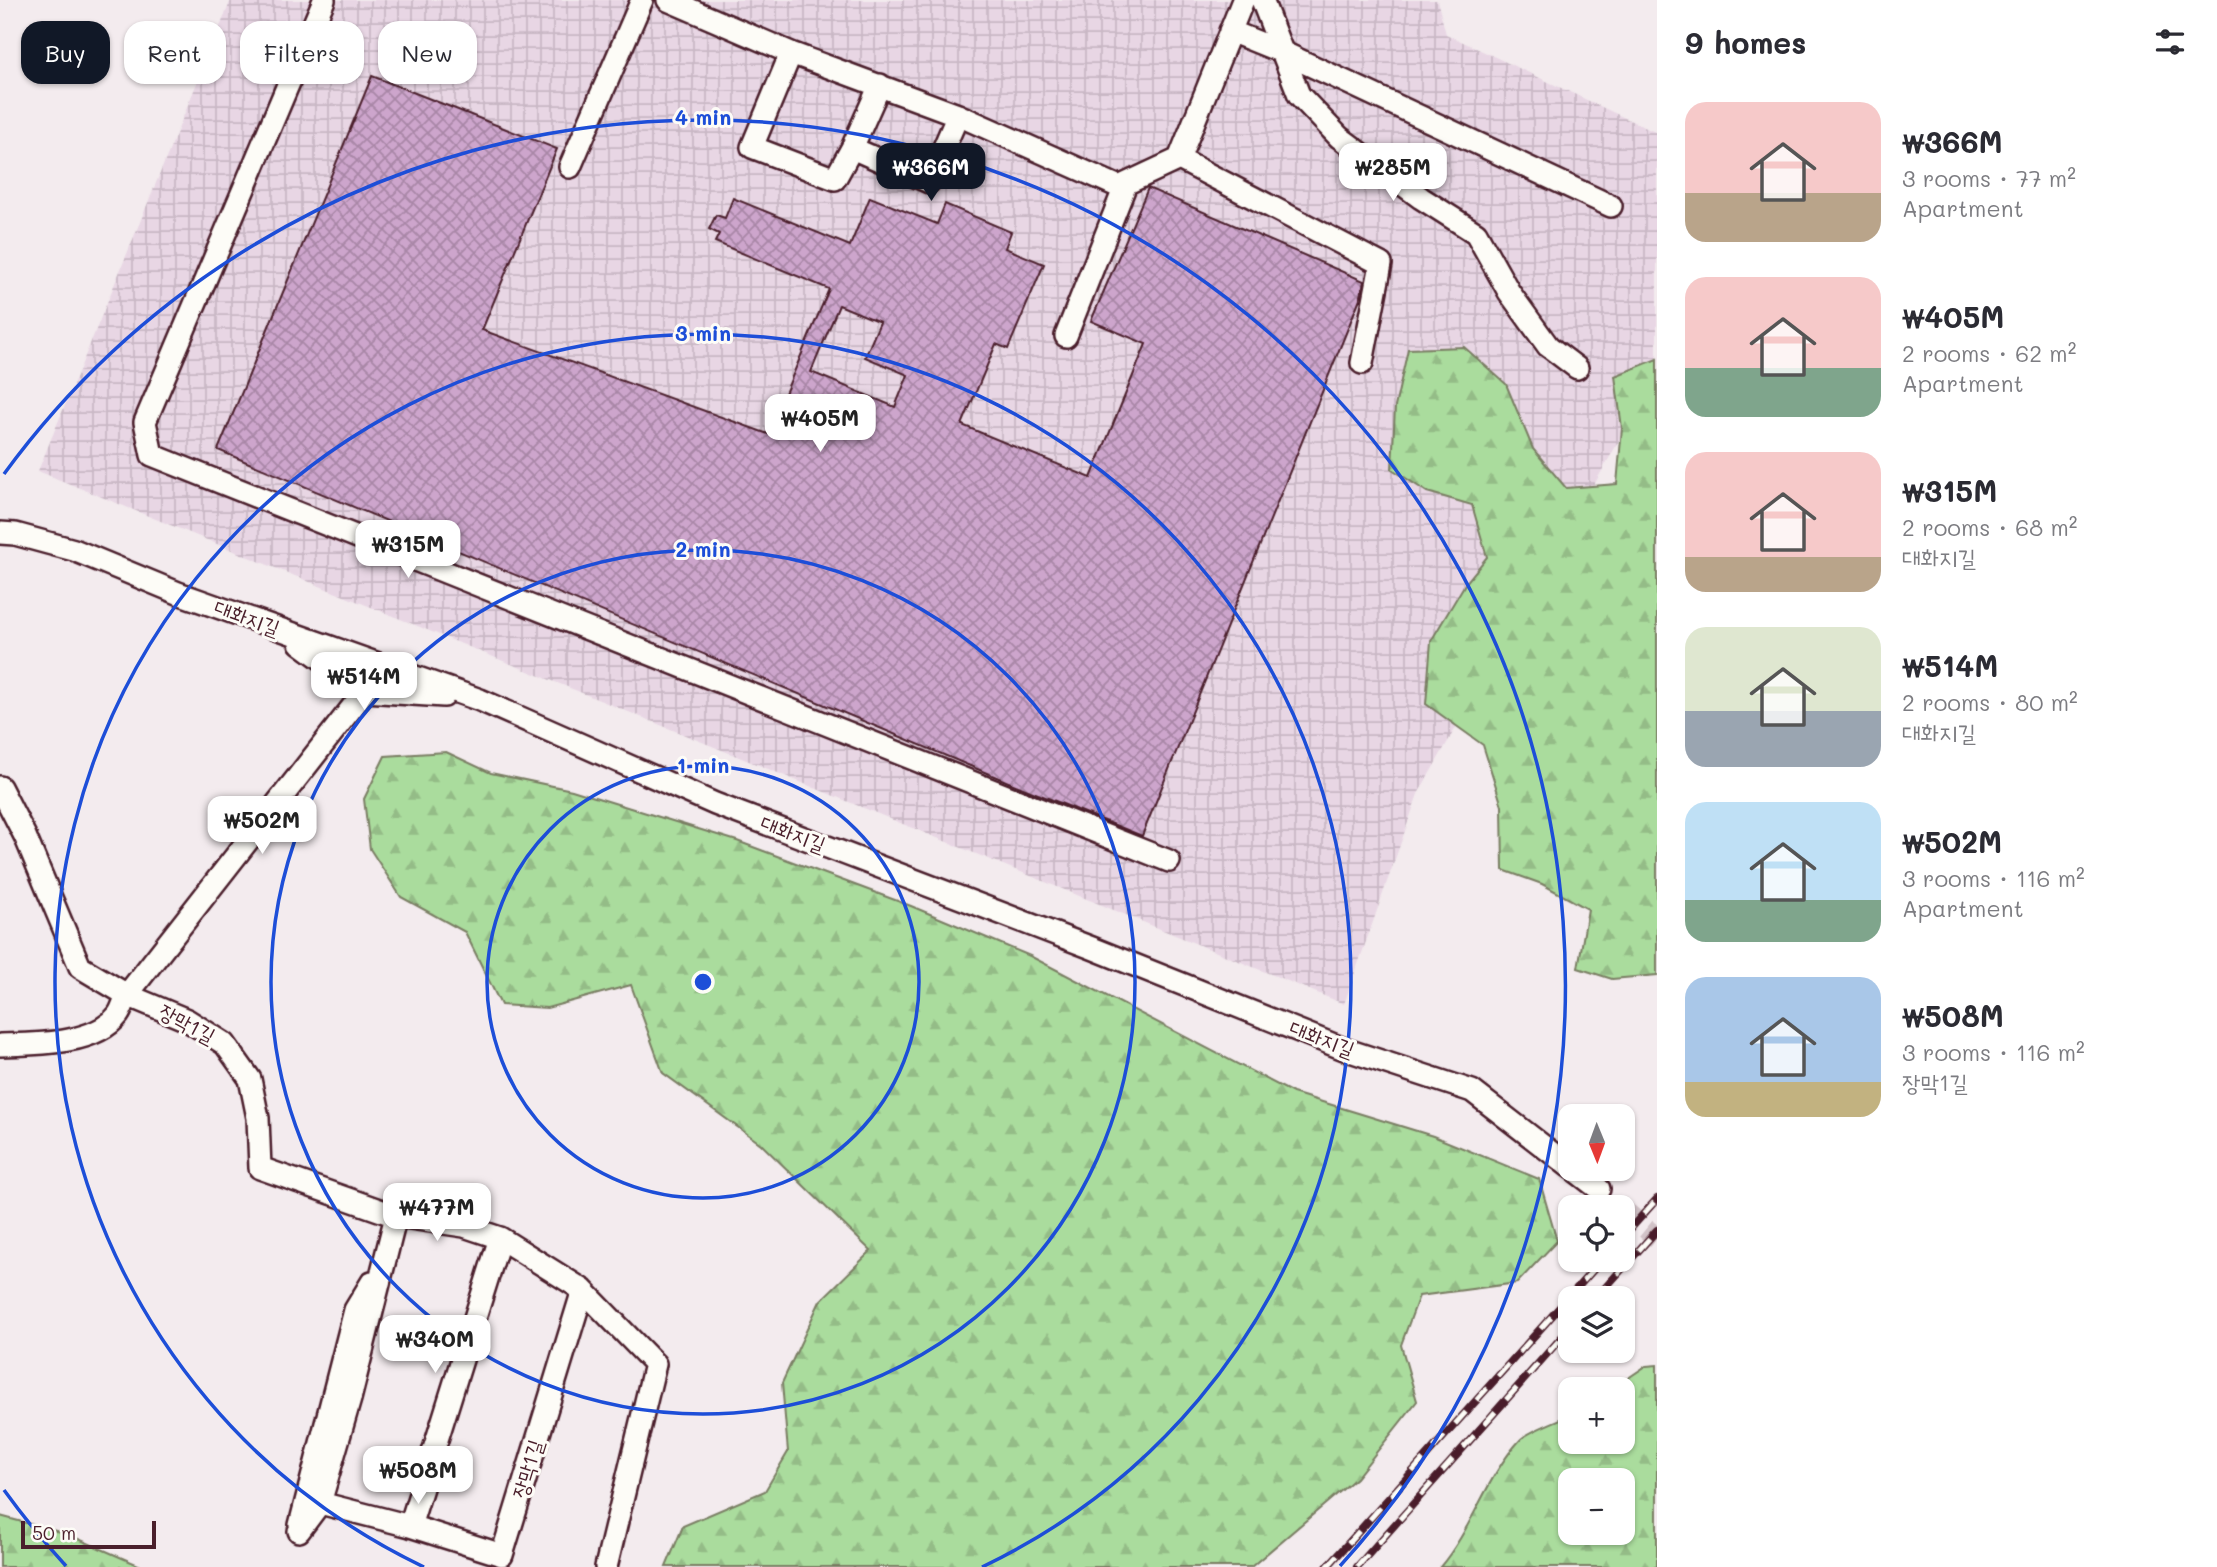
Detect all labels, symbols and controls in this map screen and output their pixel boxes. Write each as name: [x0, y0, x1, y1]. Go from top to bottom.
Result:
chip: Buy: [21, 21, 110, 84]
chip: Rent: [124, 21, 226, 84]
chip: Filters: [240, 21, 364, 84]
chip: New: [378, 21, 477, 84]
text: 9 homes: [1685, 22, 1806, 62]
icon: filters: [2151, 23, 2189, 61]
text: 4 min: [675, 103, 731, 130]
text: ₩366M: [1902, 121, 2003, 161]
icon: home: [1741, 130, 1825, 214]
pin: ₩366M: [882, 144, 980, 203]
pin: ₩285M: [1344, 144, 1442, 203]
text: ₩366M: [892, 151, 970, 181]
text: ₩285M: [1355, 151, 1431, 181]
text: 3 rooms · 77 m²: [1902, 163, 2076, 193]
text: Apartment: [1902, 193, 2024, 223]
text: ₩405M: [1902, 296, 2004, 336]
icon: home: [1741, 305, 1825, 389]
text: 3 min: [675, 319, 731, 346]
text: 2 rooms · 62 m²: [1902, 338, 2076, 368]
text: Apartment: [1902, 368, 2024, 398]
pin: ₩405M: [771, 394, 869, 454]
text: ₩405M: [781, 402, 859, 432]
text: ₩315M: [1902, 470, 1997, 510]
icon: home: [1741, 480, 1825, 564]
text: 2 rooms · 68 m²: [1902, 512, 2077, 542]
pin: ₩315M: [359, 520, 457, 580]
text: ₩315M: [371, 528, 445, 558]
text: 2 min: [675, 535, 731, 562]
text: 대화지길: [1902, 542, 1976, 572]
street label: 대화지길: [211, 592, 284, 641]
text: ₩514M: [1902, 645, 1998, 685]
pin: ₩514M: [315, 652, 413, 712]
icon: home: [1741, 655, 1825, 739]
text: ₩514M: [327, 660, 401, 690]
text: 2 rooms · 80 m²: [1902, 687, 2078, 717]
text: 대화지길: [1902, 717, 1976, 747]
text: 1 min: [677, 751, 729, 778]
pin: ₩502M: [213, 796, 311, 856]
text: ₩502M: [224, 804, 300, 834]
street label: 대화지길: [757, 808, 830, 857]
text: ₩502M: [1902, 821, 2002, 861]
icon: home: [1741, 830, 1825, 914]
text: 3 rooms · 116 m²: [1902, 863, 2085, 893]
text: Apartment: [1902, 893, 2024, 923]
centre of rings: [691, 970, 715, 994]
text: ₩508M: [1902, 995, 2004, 1035]
street label: 장막1길: [155, 997, 221, 1049]
icon: home: [1741, 1005, 1825, 1089]
street label: 대화지길: [1286, 1013, 1359, 1062]
text: 3 rooms · 116 m²: [1902, 1037, 2085, 1067]
text: 장막1길: [1902, 1067, 1968, 1097]
north arrow: [1558, 1104, 1634, 1181]
map controls: [1558, 1104, 1635, 1545]
pin: ₩477M: [388, 1184, 486, 1243]
text: ₩477M: [399, 1191, 475, 1221]
button: locate: [1558, 1195, 1635, 1272]
button: layers: [1558, 1286, 1635, 1363]
pin: ₩340M: [386, 1316, 484, 1375]
text: ₩340M: [396, 1323, 474, 1353]
button: +: [1558, 1377, 1635, 1454]
street label: 장막1길: [505, 1436, 548, 1501]
pin: ₩508M: [369, 1446, 467, 1506]
text: ₩508M: [379, 1454, 457, 1484]
button: −: [1558, 1468, 1635, 1545]
scale bar: [21, 1518, 156, 1550]
text: 50 m: [32, 1520, 76, 1545]

